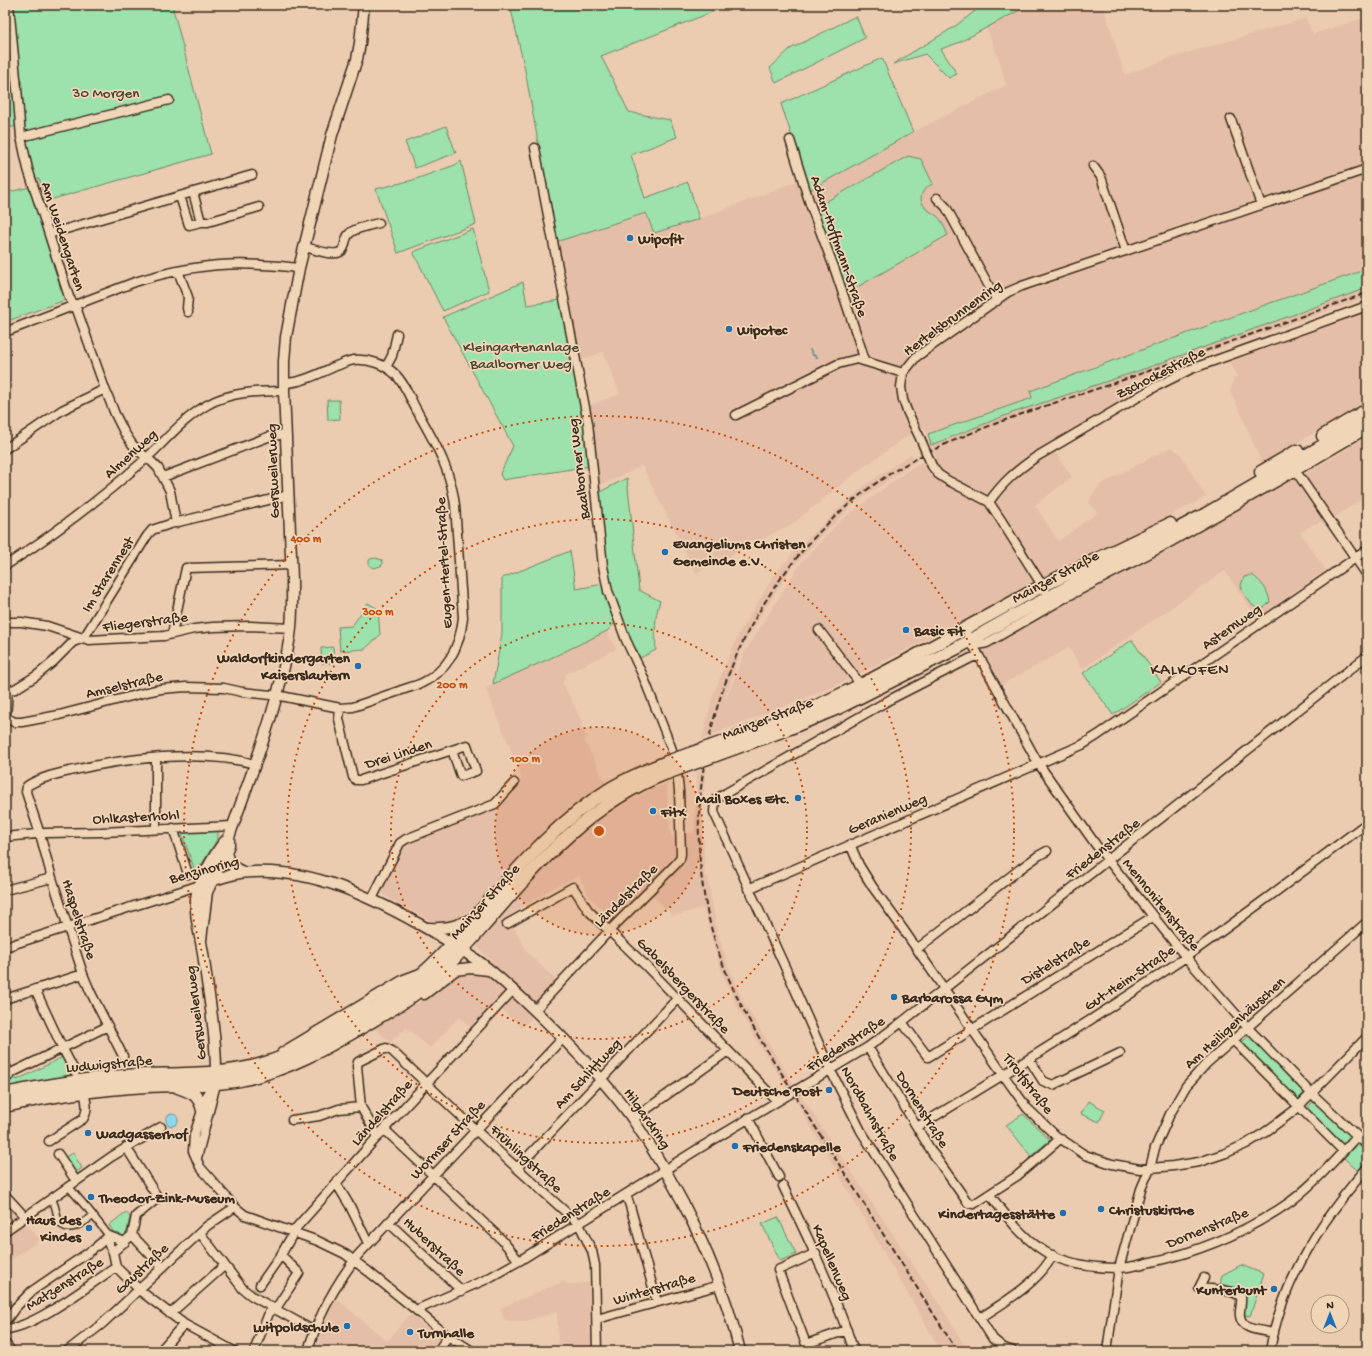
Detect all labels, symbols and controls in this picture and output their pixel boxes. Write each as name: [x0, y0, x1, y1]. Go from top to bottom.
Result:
park label: 30 Morgen: [72, 85, 139, 103]
street label: Adam-Hoffmann-Straße: [805, 174, 871, 320]
street label: Am Weidengarten: [36, 180, 88, 293]
place label: Wipofit: [637, 231, 685, 249]
marker: Wipofit: [625, 233, 635, 243]
street label: Hertelsbrunnenring: [900, 277, 1006, 361]
place label: Wipotec: [736, 322, 788, 340]
marker: Wipotec: [724, 324, 734, 334]
park label: Kleingartenanlage Baalborner Weg: [463, 339, 579, 374]
street label: Zschockestraße: [1113, 343, 1209, 404]
street label: Baalborner Weg: [565, 417, 595, 521]
street label: Gersweilerweg: [263, 423, 285, 519]
street label: Almenweg: [101, 426, 162, 483]
street label: Eugen-Hertel-Straße: [433, 496, 457, 629]
street label: Im Starennest: [78, 532, 140, 616]
text: 400 m: [290, 533, 322, 547]
place label: Evangeliums Christen Gemeinde e.V.: [673, 536, 806, 571]
marker: Evangeliums Christen Gemeinde e.V.: [660, 547, 670, 557]
street label: Mainzer Straße: [1009, 547, 1103, 608]
street label: Asternweg: [1199, 601, 1265, 655]
text: 300 m: [361, 606, 394, 620]
street label: Fliegerstraße: [101, 609, 189, 637]
place label: Basic Fit: [913, 623, 966, 641]
marker: Basic Fit: [901, 625, 911, 635]
place label: Waldorfkindergarten Kaiserslautern: [216, 650, 351, 685]
marker: Waldorfkindergarten Kaiserslautern: [353, 661, 363, 671]
district label: KALKOFEN: [1150, 662, 1230, 681]
street label: Amselstraße: [84, 668, 165, 704]
text: 200 m: [437, 679, 468, 693]
street label: Mainzer Straße: [720, 694, 816, 745]
street label: Drei Linden: [362, 736, 434, 774]
text: 100 m: [509, 753, 540, 767]
street label: Geranienweg: [846, 790, 930, 840]
place label: Mail Boxes Etc.: [696, 791, 790, 809]
marker: Mail Boxes Etc.: [793, 793, 803, 803]
place label: FitX: [660, 804, 687, 822]
marker: FitX: [648, 806, 658, 816]
street label: Ohlkasterhohl: [92, 807, 180, 829]
street label: Friedenstraße: [1062, 815, 1144, 885]
centre of rings: [592, 824, 606, 838]
street label: Benzinoring: [167, 853, 241, 889]
street label: Mennonitenstraße: [1118, 855, 1203, 955]
street label: Mainzer Straße: [447, 860, 524, 944]
street label: Ländelstraße: [591, 861, 662, 932]
street label: Haspelstraße: [57, 877, 100, 962]
street label: Distelstraße: [1017, 933, 1094, 990]
street label: Gabelsbergerstraße: [632, 934, 733, 1038]
street label: Gut-Heim-Straße: [1081, 941, 1179, 1016]
street label: Gersweilerweg: [182, 965, 212, 1061]
street label: Am Heiligenhäuschen: [1181, 973, 1289, 1074]
place label: Barbarossa Gym: [901, 990, 1003, 1008]
marker: Barbarossa Gym: [889, 992, 899, 1002]
street label: Friedenstraße: [803, 1013, 889, 1077]
street label: Am Schlittweg: [551, 1035, 626, 1113]
street label: Tirolfstraße: [997, 1049, 1057, 1118]
street label: Ludwigstraße: [65, 1052, 153, 1078]
street label: Nordbahnstraße: [836, 1064, 903, 1165]
street label: Dornenstraße: [890, 1068, 952, 1152]
street label: Ländelstraße: [348, 1076, 417, 1150]
place label: Deutsche Post: [731, 1083, 823, 1101]
street label: Hilgardring: [619, 1085, 674, 1153]
marker: Deutsche Post: [824, 1085, 834, 1095]
street label: Wormser Straße: [407, 1097, 490, 1184]
street label: Frühlingstraße: [485, 1121, 566, 1198]
place label: Wadgasserhof: [95, 1126, 189, 1144]
marker: Wadgasserhof: [83, 1128, 93, 1138]
place label: Friedenskapelle: [742, 1139, 842, 1157]
marker: Friedenskapelle: [730, 1141, 740, 1151]
street label: Friedenstraße: [527, 1183, 614, 1247]
place label: Theodor-Zink-Museum: [98, 1190, 235, 1208]
marker: Theodor-Zink-Museum: [86, 1192, 96, 1202]
place label: Christuskirche: [1108, 1202, 1195, 1220]
marker: Christuskirche: [1096, 1204, 1106, 1214]
street label: Dornenstraße: [1163, 1204, 1252, 1254]
place label: Kindertagesstätte: [937, 1206, 1056, 1224]
marker: Kindertagesstätte: [1058, 1208, 1068, 1218]
place label: Haus des Kindes: [26, 1212, 82, 1247]
street label: Huberstraße: [399, 1214, 469, 1281]
street label: Kapellenweg: [807, 1222, 855, 1304]
marker: Haus des Kindes: [84, 1223, 94, 1233]
street label: Gaustraße: [112, 1240, 173, 1299]
street label: Matzenstraße: [23, 1253, 108, 1316]
street label: Winterstraße: [611, 1270, 698, 1310]
place label: Kunterbunt: [1195, 1282, 1268, 1300]
marker: Kunterbunt: [1269, 1284, 1279, 1294]
north arrow: [1310, 1294, 1350, 1334]
text: N: [1326, 1300, 1334, 1312]
place label: Luitpoldschule: [253, 1319, 340, 1337]
marker: Luitpoldschule: [342, 1321, 352, 1331]
place label: Turnhalle: [417, 1325, 475, 1343]
marker: Turnhalle: [405, 1327, 415, 1337]

